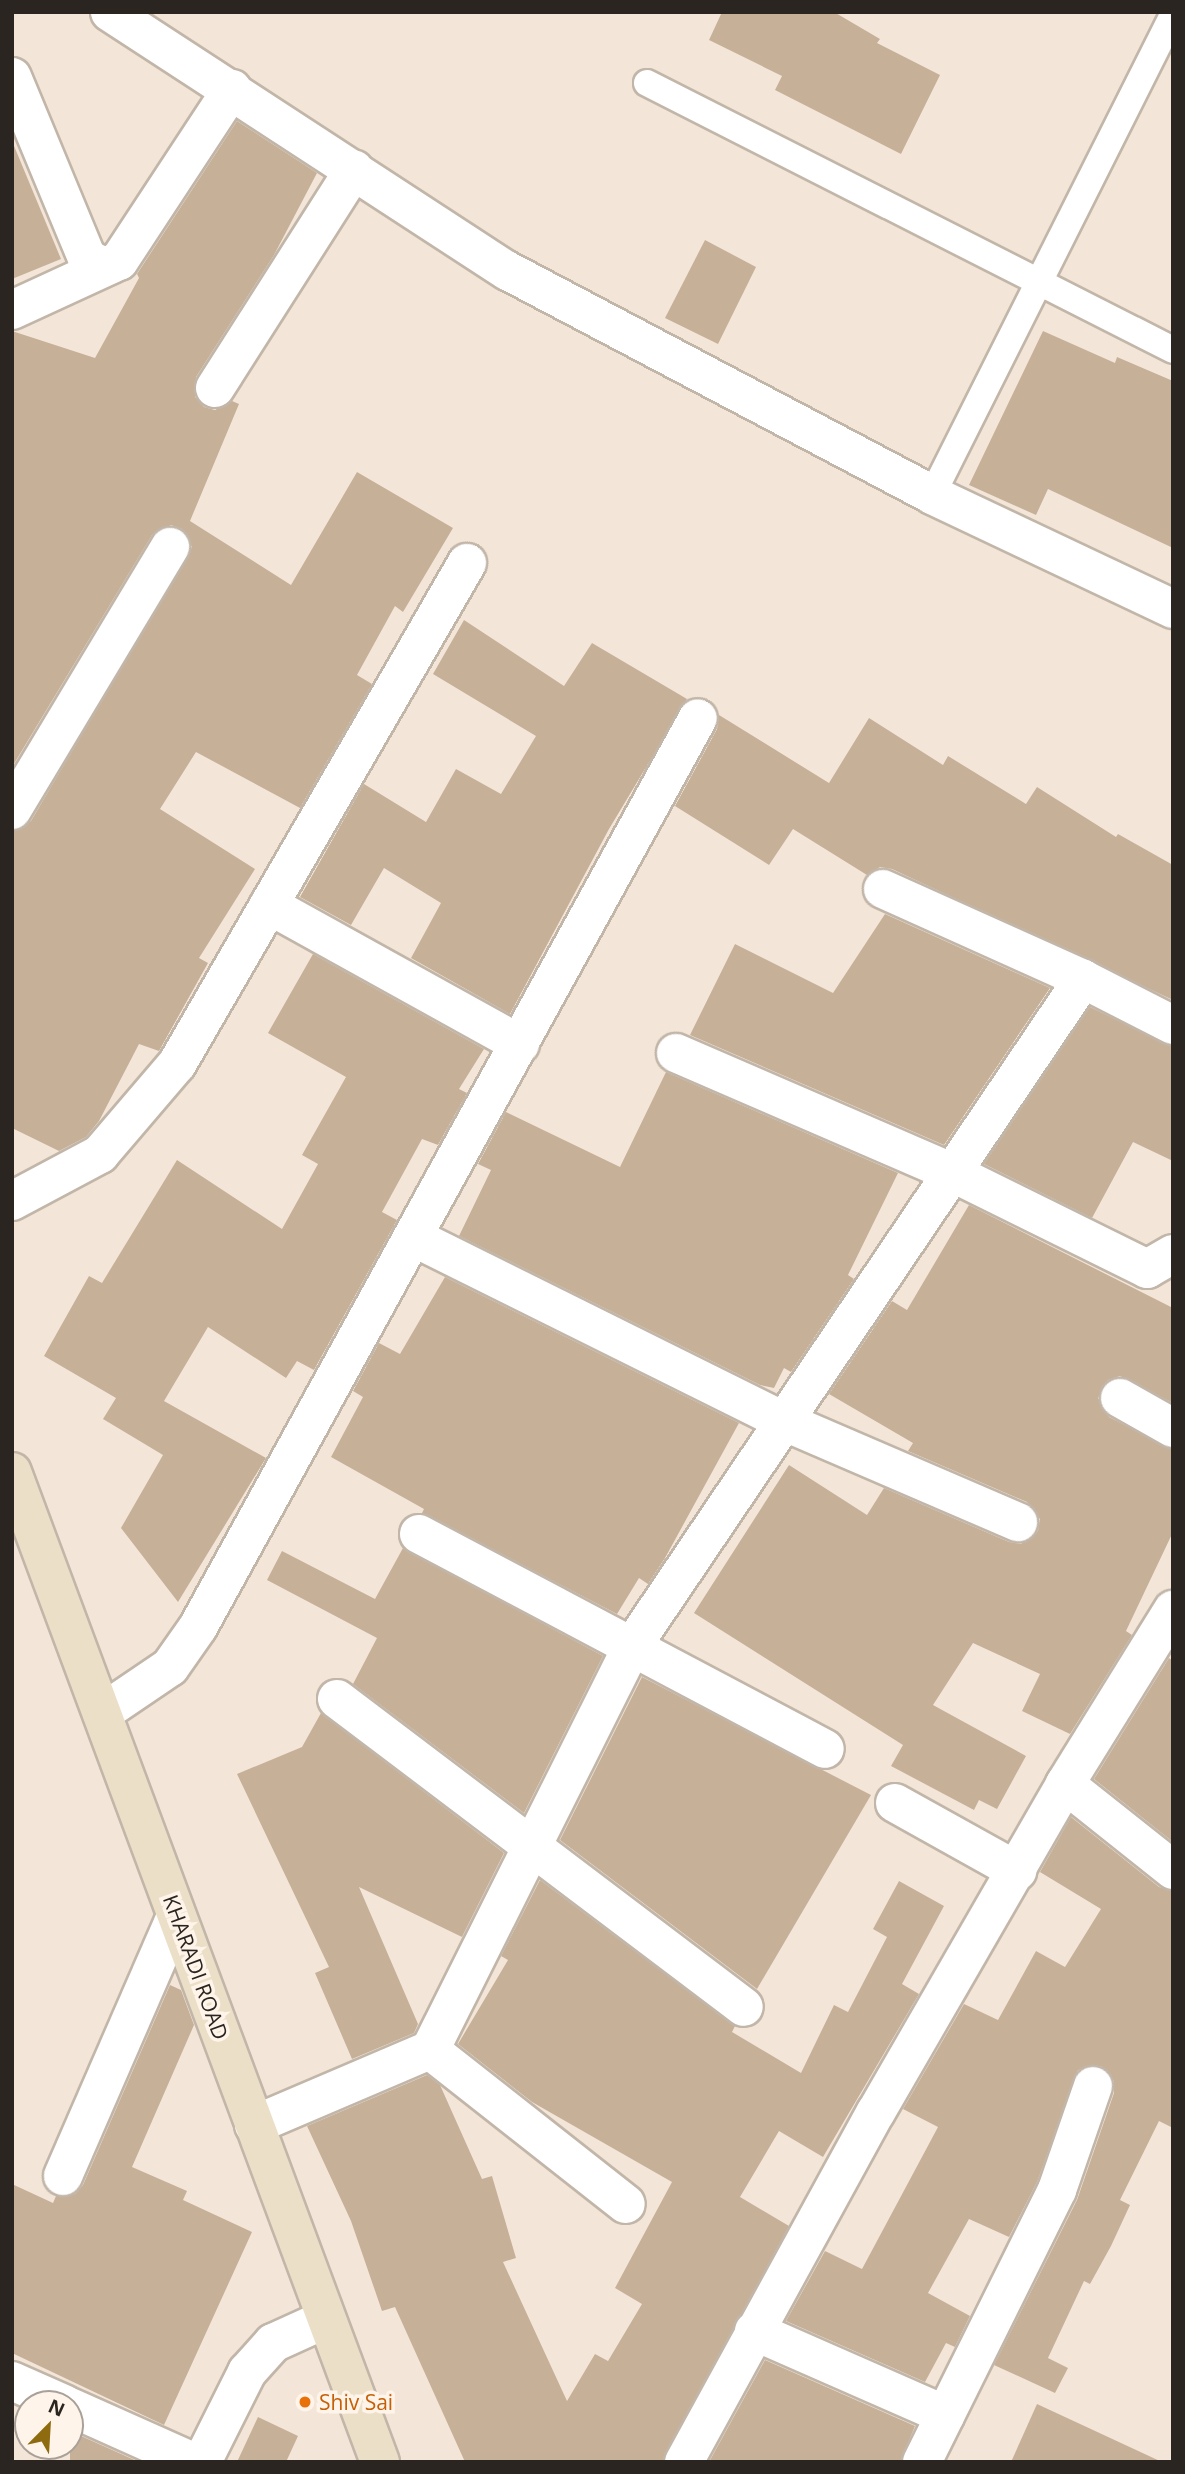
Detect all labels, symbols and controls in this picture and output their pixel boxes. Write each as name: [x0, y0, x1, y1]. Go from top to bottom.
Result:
street label: KHARADI ROAD: [158, 1891, 234, 2043]
place label: Shiv Sai: [319, 2389, 393, 2415]
north arrow: [14, 2390, 84, 2460]
text: N: [44, 2393, 69, 2423]
marker: Shiv Sai: [297, 2394, 313, 2410]

